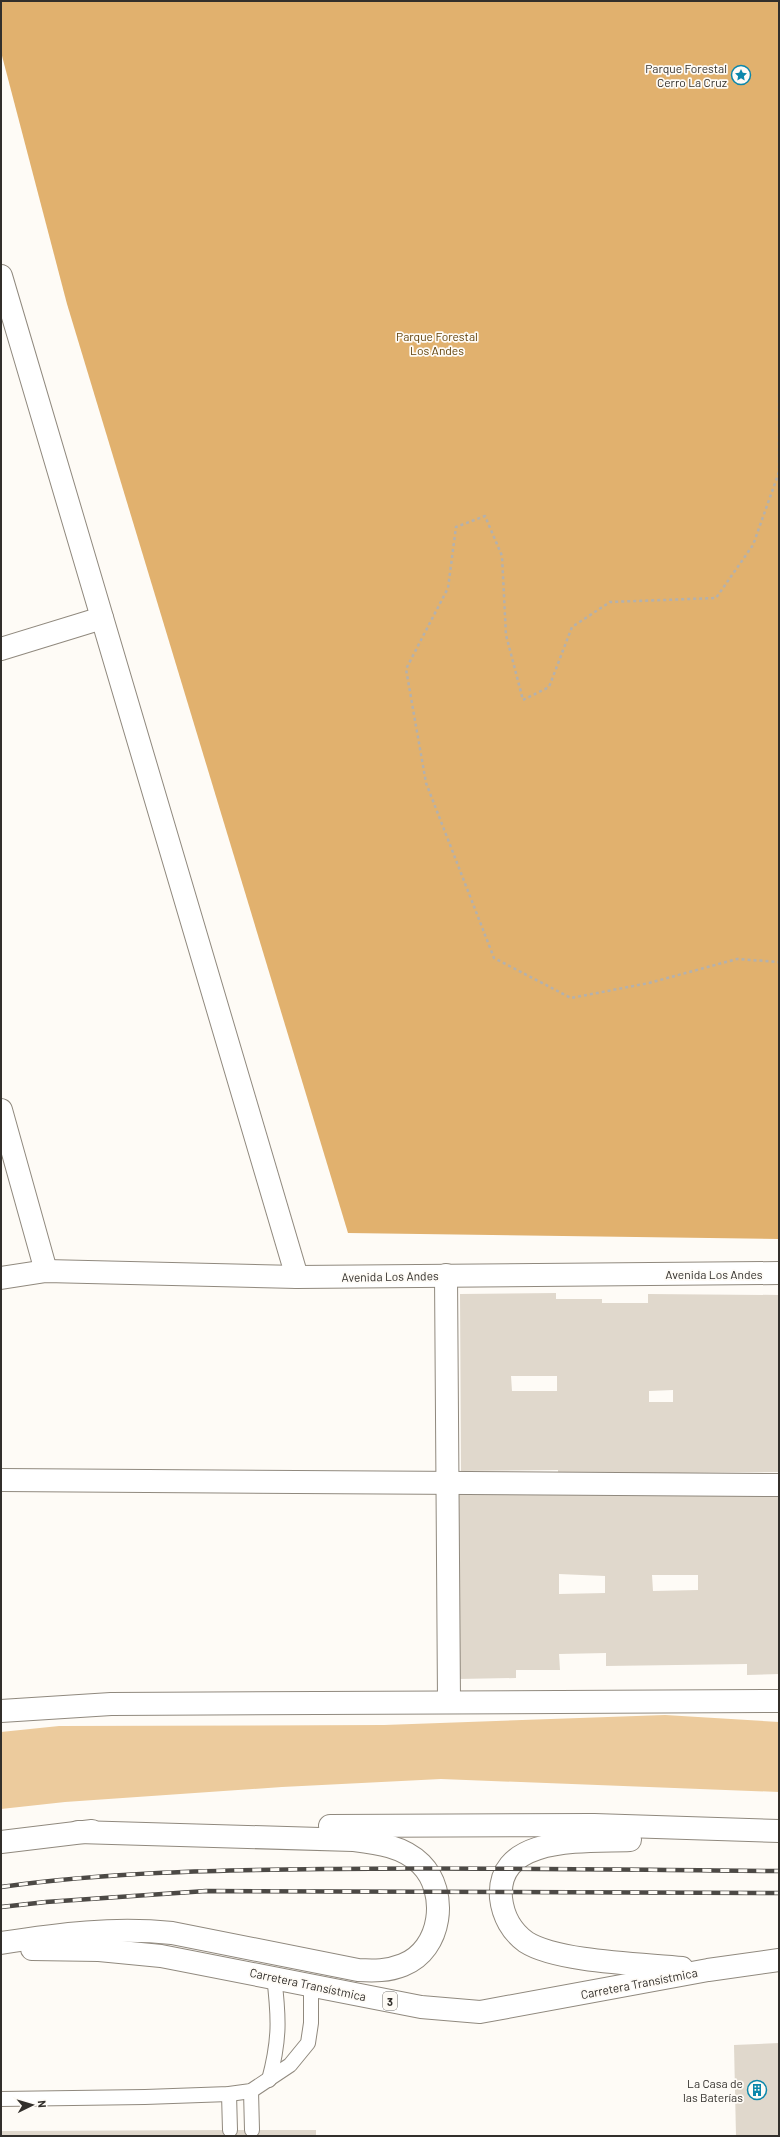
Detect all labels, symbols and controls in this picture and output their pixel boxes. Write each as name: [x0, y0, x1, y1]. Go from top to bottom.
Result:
place label: Parque Forestal Cerro La Cruz: [645, 61, 727, 89]
place icon: Parque Forestal Cerro La Cruz: [730, 64, 752, 86]
park label: Parque Forestal Los Andes: [396, 329, 478, 357]
street label: Avenida Los Andes: [665, 1267, 763, 1281]
street label: Avenida Los Andes: [341, 1268, 439, 1284]
street label: Carretera Transístmica: [248, 1965, 368, 2003]
street label: Carretera Transístmica: [579, 1965, 699, 2001]
road number: 3: [383, 1992, 397, 2010]
place label: La Casa de las Baterías: [683, 2076, 743, 2104]
building icon: La Casa de las Baterías: [746, 2079, 768, 2101]
north arrow: [12, 2085, 52, 2125]
text: N: [36, 2100, 49, 2108]

